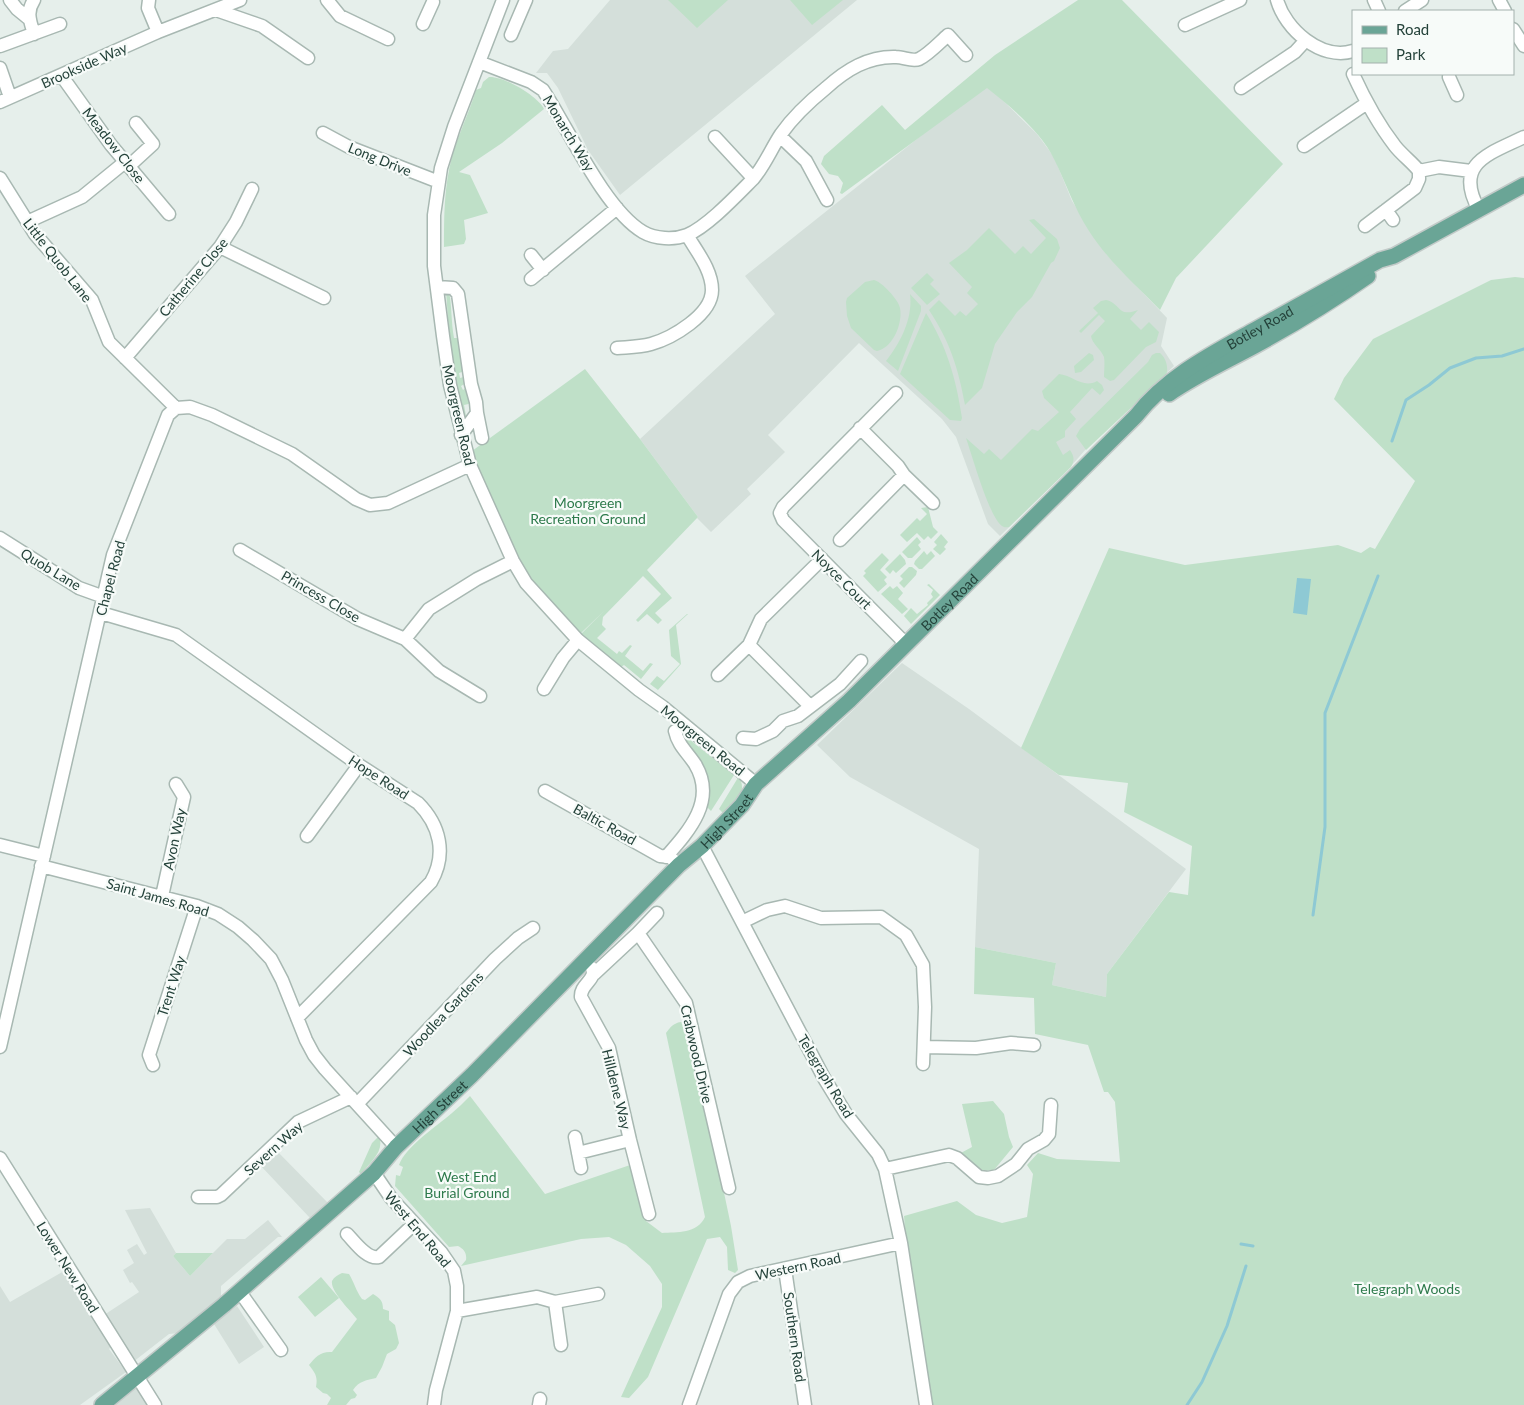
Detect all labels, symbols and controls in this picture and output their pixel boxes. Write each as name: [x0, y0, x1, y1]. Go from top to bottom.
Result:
legend: [1352, 10, 1514, 75]
text: Road: [1396, 20, 1429, 38]
street label: Brookside Way: [38, 38, 130, 92]
text: Park: [1396, 45, 1426, 63]
street label: Monarch Way: [540, 92, 599, 175]
street label: Meadow Close: [79, 104, 149, 186]
street label: Long Drive: [346, 139, 414, 179]
street label: Little Quob Lane: [20, 215, 96, 305]
street label: Catherine Close: [155, 234, 231, 320]
street label: Botley Road: [1223, 302, 1296, 352]
street label: Moorgreen Road: [439, 363, 479, 467]
park label: Moorgreen Recreation Ground: [530, 494, 646, 527]
street label: Chapel Road: [92, 538, 128, 618]
street label: Quob Lane: [18, 544, 84, 594]
street label: Noyce Court: [808, 545, 876, 613]
street label: Princess Close: [279, 567, 363, 625]
street label: Botley Road: [917, 570, 981, 634]
street label: Moorgreen Road: [658, 701, 748, 779]
street label: Hope Road: [346, 751, 412, 803]
street label: High Street: [696, 790, 756, 852]
street label: Baltic Road: [571, 800, 639, 848]
street label: Avon Way: [159, 806, 189, 871]
street label: Saint James Road: [105, 874, 211, 920]
street label: Trent Way: [153, 953, 189, 1018]
street label: Woodlea Gardens: [399, 968, 487, 1060]
street label: Crabwood Drive: [677, 1003, 717, 1105]
street label: Telegraph Road: [794, 1031, 858, 1121]
street label: Hilldene Way: [599, 1047, 635, 1132]
street label: High Street: [408, 1076, 470, 1136]
street label: Severn Way: [240, 1117, 306, 1179]
park label: West End Burial Ground: [424, 1168, 510, 1201]
street label: West End Road: [381, 1188, 455, 1270]
street label: Lower New Road: [33, 1218, 103, 1316]
street label: Western Road: [754, 1249, 842, 1283]
park label: Telegraph Woods: [1354, 1280, 1460, 1297]
street label: Southern Road: [780, 1291, 810, 1383]

